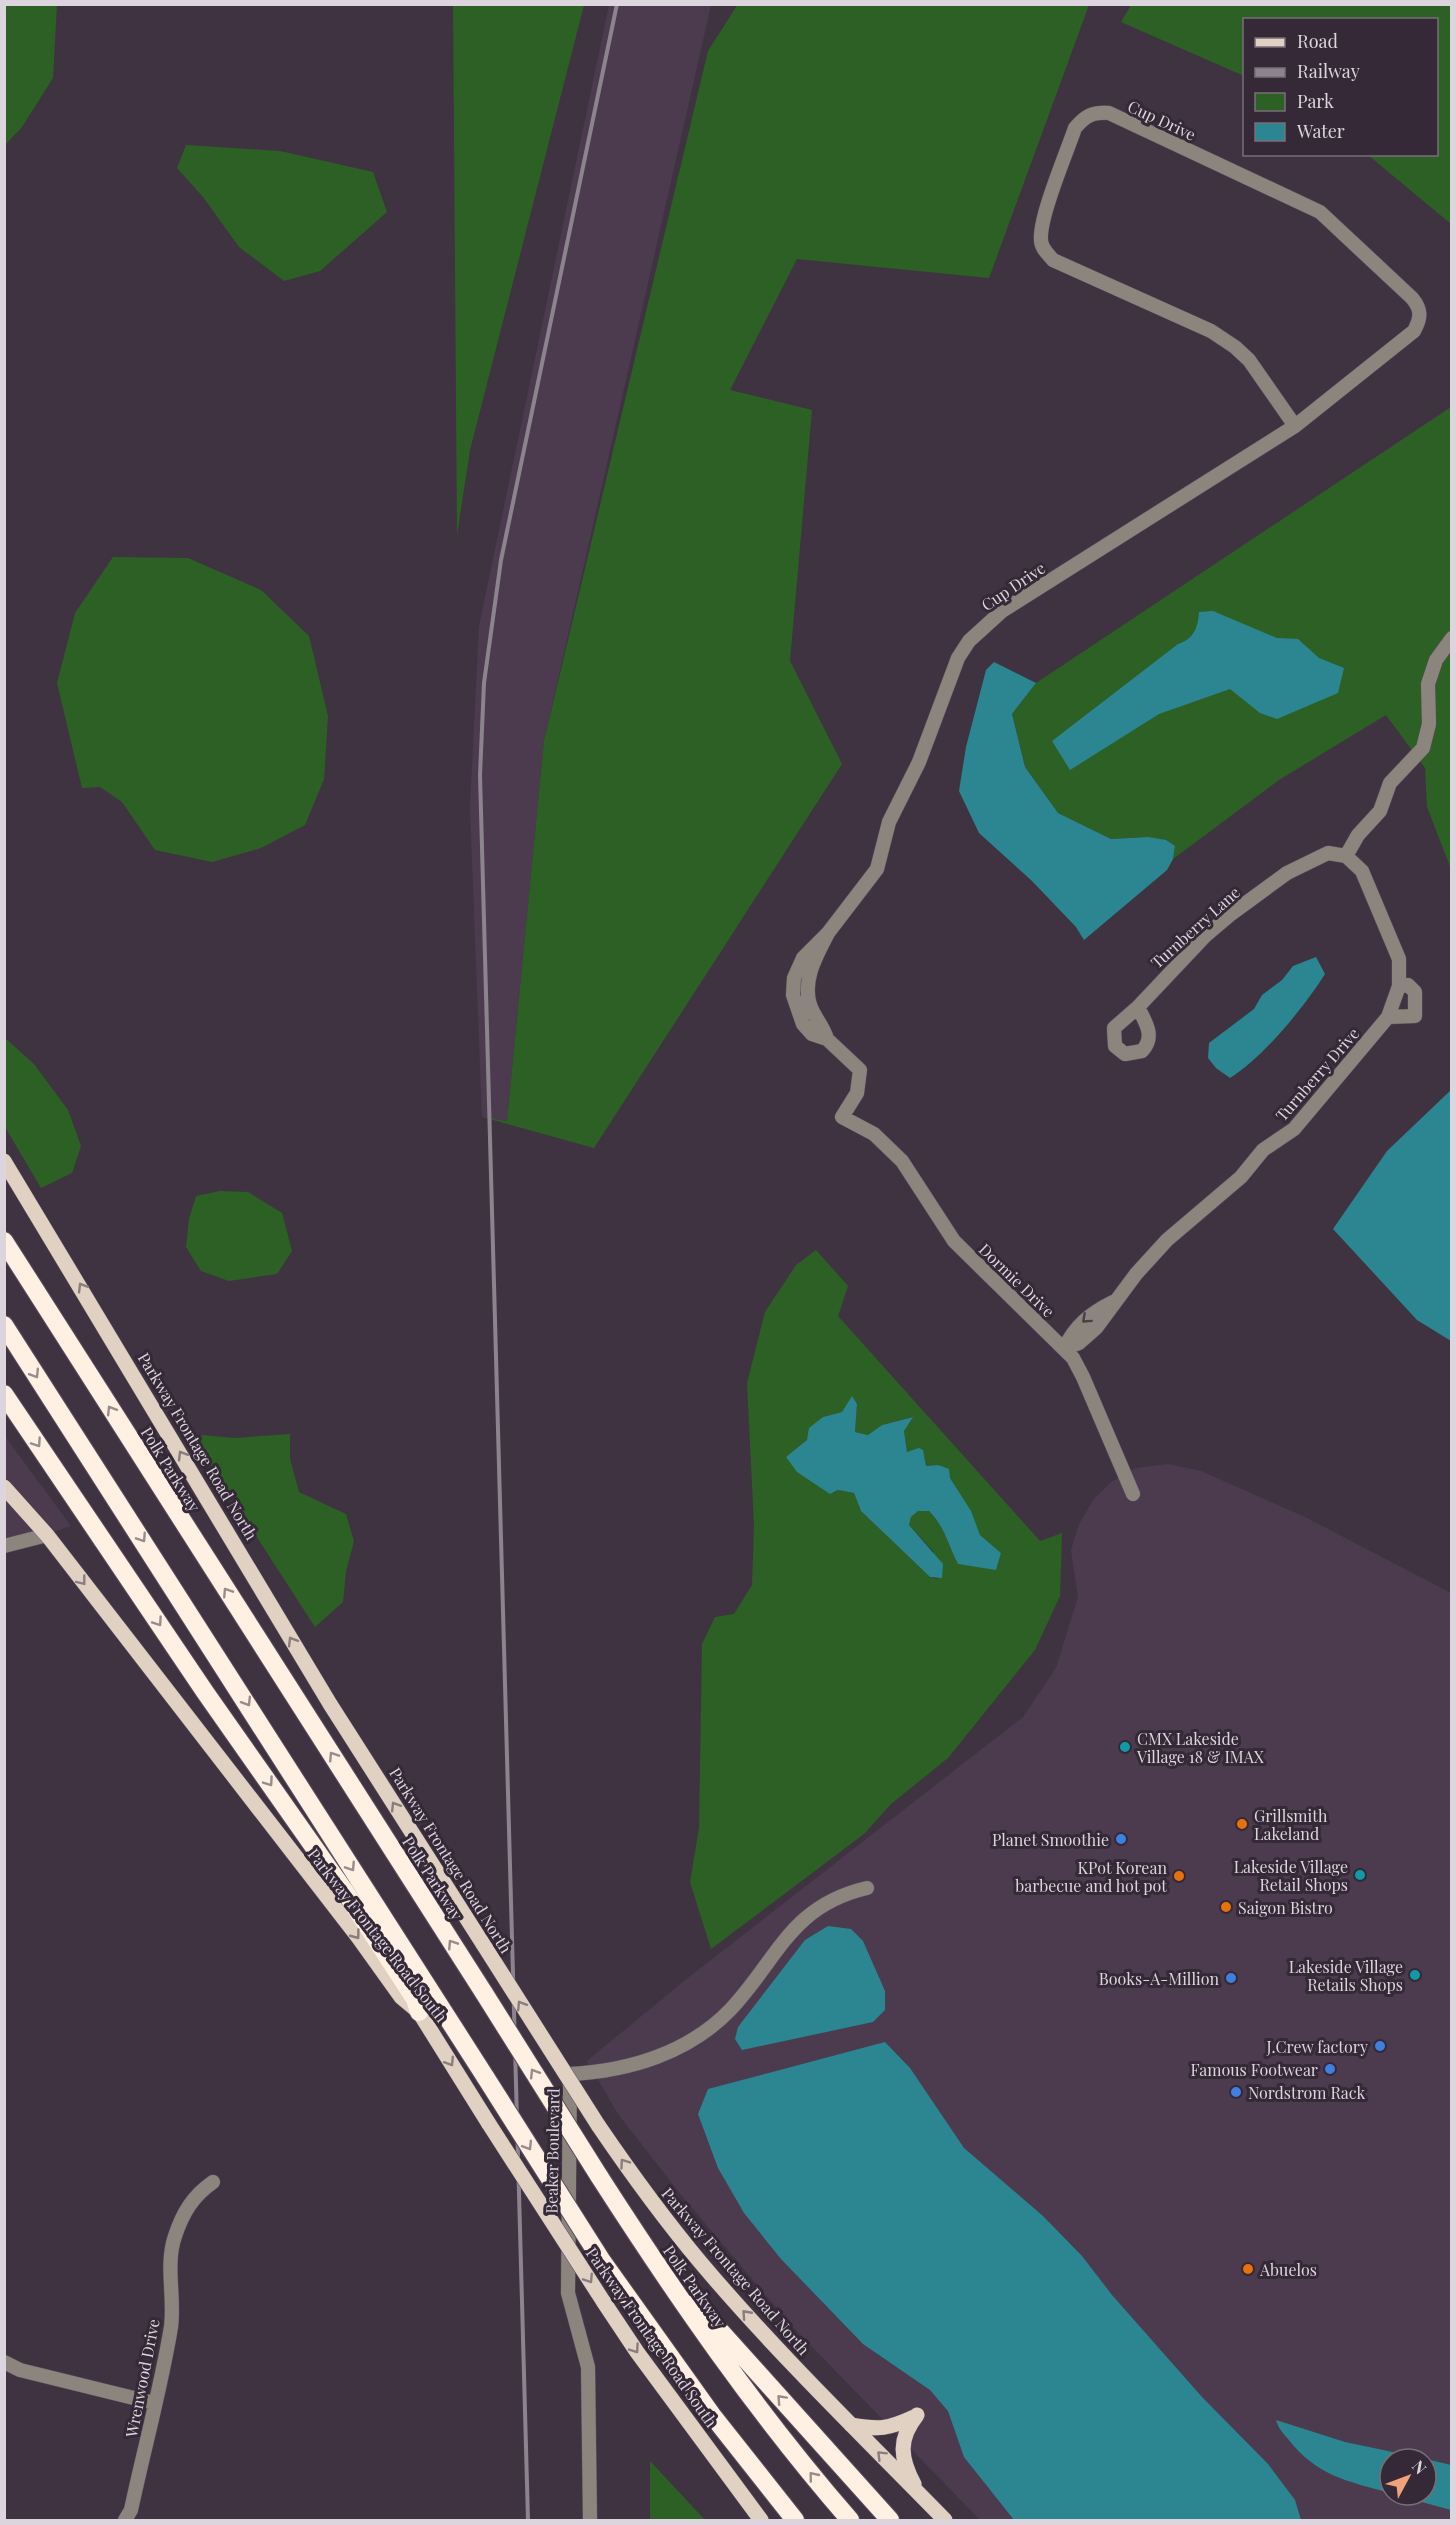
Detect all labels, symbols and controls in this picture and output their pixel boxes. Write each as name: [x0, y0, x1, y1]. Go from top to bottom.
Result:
legend: [1243, 18, 1438, 156]
text: Road: [1297, 29, 1338, 53]
text: Railway: [1297, 59, 1360, 83]
text: Park: [1297, 89, 1334, 113]
street label: Cup Drive: [1125, 95, 1199, 145]
text: Water: [1296, 119, 1345, 143]
street label: Cup Drive: [977, 557, 1049, 615]
street label: Turnberry Lane: [1146, 881, 1244, 973]
street label: Turnberry Drive: [1271, 1023, 1363, 1125]
street label: Dormie Drive: [975, 1239, 1059, 1321]
one-way arrow: [78, 1283, 90, 1293]
one-way arrow: [1082, 1312, 1093, 1323]
street label: Parkway Frontage Road North: [134, 1348, 263, 1544]
one-way arrow: [28, 1368, 40, 1378]
one-way arrow: [107, 1406, 118, 1417]
street label: Polk Parkway: [137, 1423, 205, 1515]
one-way arrow: [30, 1436, 41, 1447]
one-way arrow: [178, 1451, 189, 1461]
one-way arrow: [134, 1532, 146, 1542]
one-way arrow: [75, 1575, 86, 1586]
one-way arrow: [224, 1588, 235, 1599]
one-way arrow: [151, 1615, 162, 1626]
one-way arrow: [288, 1637, 299, 1647]
one-way arrow: [239, 1696, 251, 1706]
place label: CMX Lakeside Village 18 & IMAX: [1136, 1728, 1265, 1767]
marker: CMX Lakeside Village 18 & IMAX: [1118, 1740, 1132, 1754]
one-way arrow: [329, 1752, 340, 1763]
street label: Parkway Frontage Road North: [385, 1763, 517, 1957]
one-way arrow: [262, 1776, 273, 1787]
one-way arrow: [391, 1802, 403, 1812]
place label: Grillsmith Lakeland: [1254, 1805, 1328, 1844]
marker: Grillsmith Lakeland: [1235, 1817, 1249, 1831]
place label: Planet Smoothie: [992, 1829, 1109, 1850]
street label: Polk Parkway: [398, 1832, 468, 1924]
marker: Planet Smoothie: [1114, 1832, 1128, 1846]
street label: Parkway Frontage Road South: [304, 1844, 453, 2027]
place label: Lakeside Village Retail Shops: [1234, 1856, 1348, 1895]
place label: KPot Korean barbecue and hot pot: [1015, 1857, 1167, 1896]
one-way arrow: [344, 1860, 355, 1871]
marker: Lakeside Village Retail Shops: [1353, 1868, 1367, 1882]
marker: KPot Korean barbecue and hot pot: [1172, 1869, 1186, 1883]
place label: Saigon Bistro: [1238, 1897, 1333, 1918]
marker: Saigon Bistro: [1219, 1900, 1233, 1914]
one-way arrow: [349, 1928, 360, 1939]
one-way arrow: [448, 1939, 459, 1950]
place label: Lakeside Village Retails Shops: [1289, 1956, 1403, 1995]
place label: Books-A-Million: [1099, 1968, 1219, 1989]
marker: Lakeside Village Retails Shops: [1408, 1968, 1422, 1982]
marker: Books-A-Million: [1224, 1971, 1238, 1985]
one-way arrow: [518, 2000, 529, 2011]
place label: J.Crew factory: [1266, 2036, 1368, 2057]
marker: J.Crew factory: [1373, 2039, 1387, 2053]
one-way arrow: [443, 2056, 455, 2066]
place label: Famous Footwear: [1190, 2059, 1318, 2080]
marker: Famous Footwear: [1323, 2062, 1337, 2076]
one-way arrow: [531, 2069, 542, 2080]
place label: Nordstrom Rack: [1248, 2082, 1366, 2103]
marker: Nordstrom Rack: [1229, 2085, 1243, 2099]
street label: Beaker Boulevard: [540, 2088, 564, 2214]
one-way arrow: [521, 2140, 533, 2150]
one-way arrow: [620, 2158, 631, 2169]
street label: Parkway Frontage Road North: [658, 2183, 815, 2360]
street label: Polk Parkway: [659, 2241, 731, 2331]
street label: Parkway Frontage Road South: [582, 2243, 723, 2432]
place label: Abuelos: [1259, 2259, 1317, 2280]
marker: Abuelos: [1241, 2262, 1255, 2276]
one-way arrow: [582, 2272, 593, 2283]
one-way arrow: [742, 2310, 753, 2321]
street label: Wrenwood Drive: [120, 2317, 164, 2440]
one-way arrow: [628, 2343, 639, 2354]
one-way arrow: [777, 2395, 788, 2406]
north arrow: [1378, 2447, 1438, 2507]
one-way arrow: [877, 2452, 888, 2463]
text: N: [1408, 2456, 1432, 2478]
one-way arrow: [809, 2472, 820, 2483]

